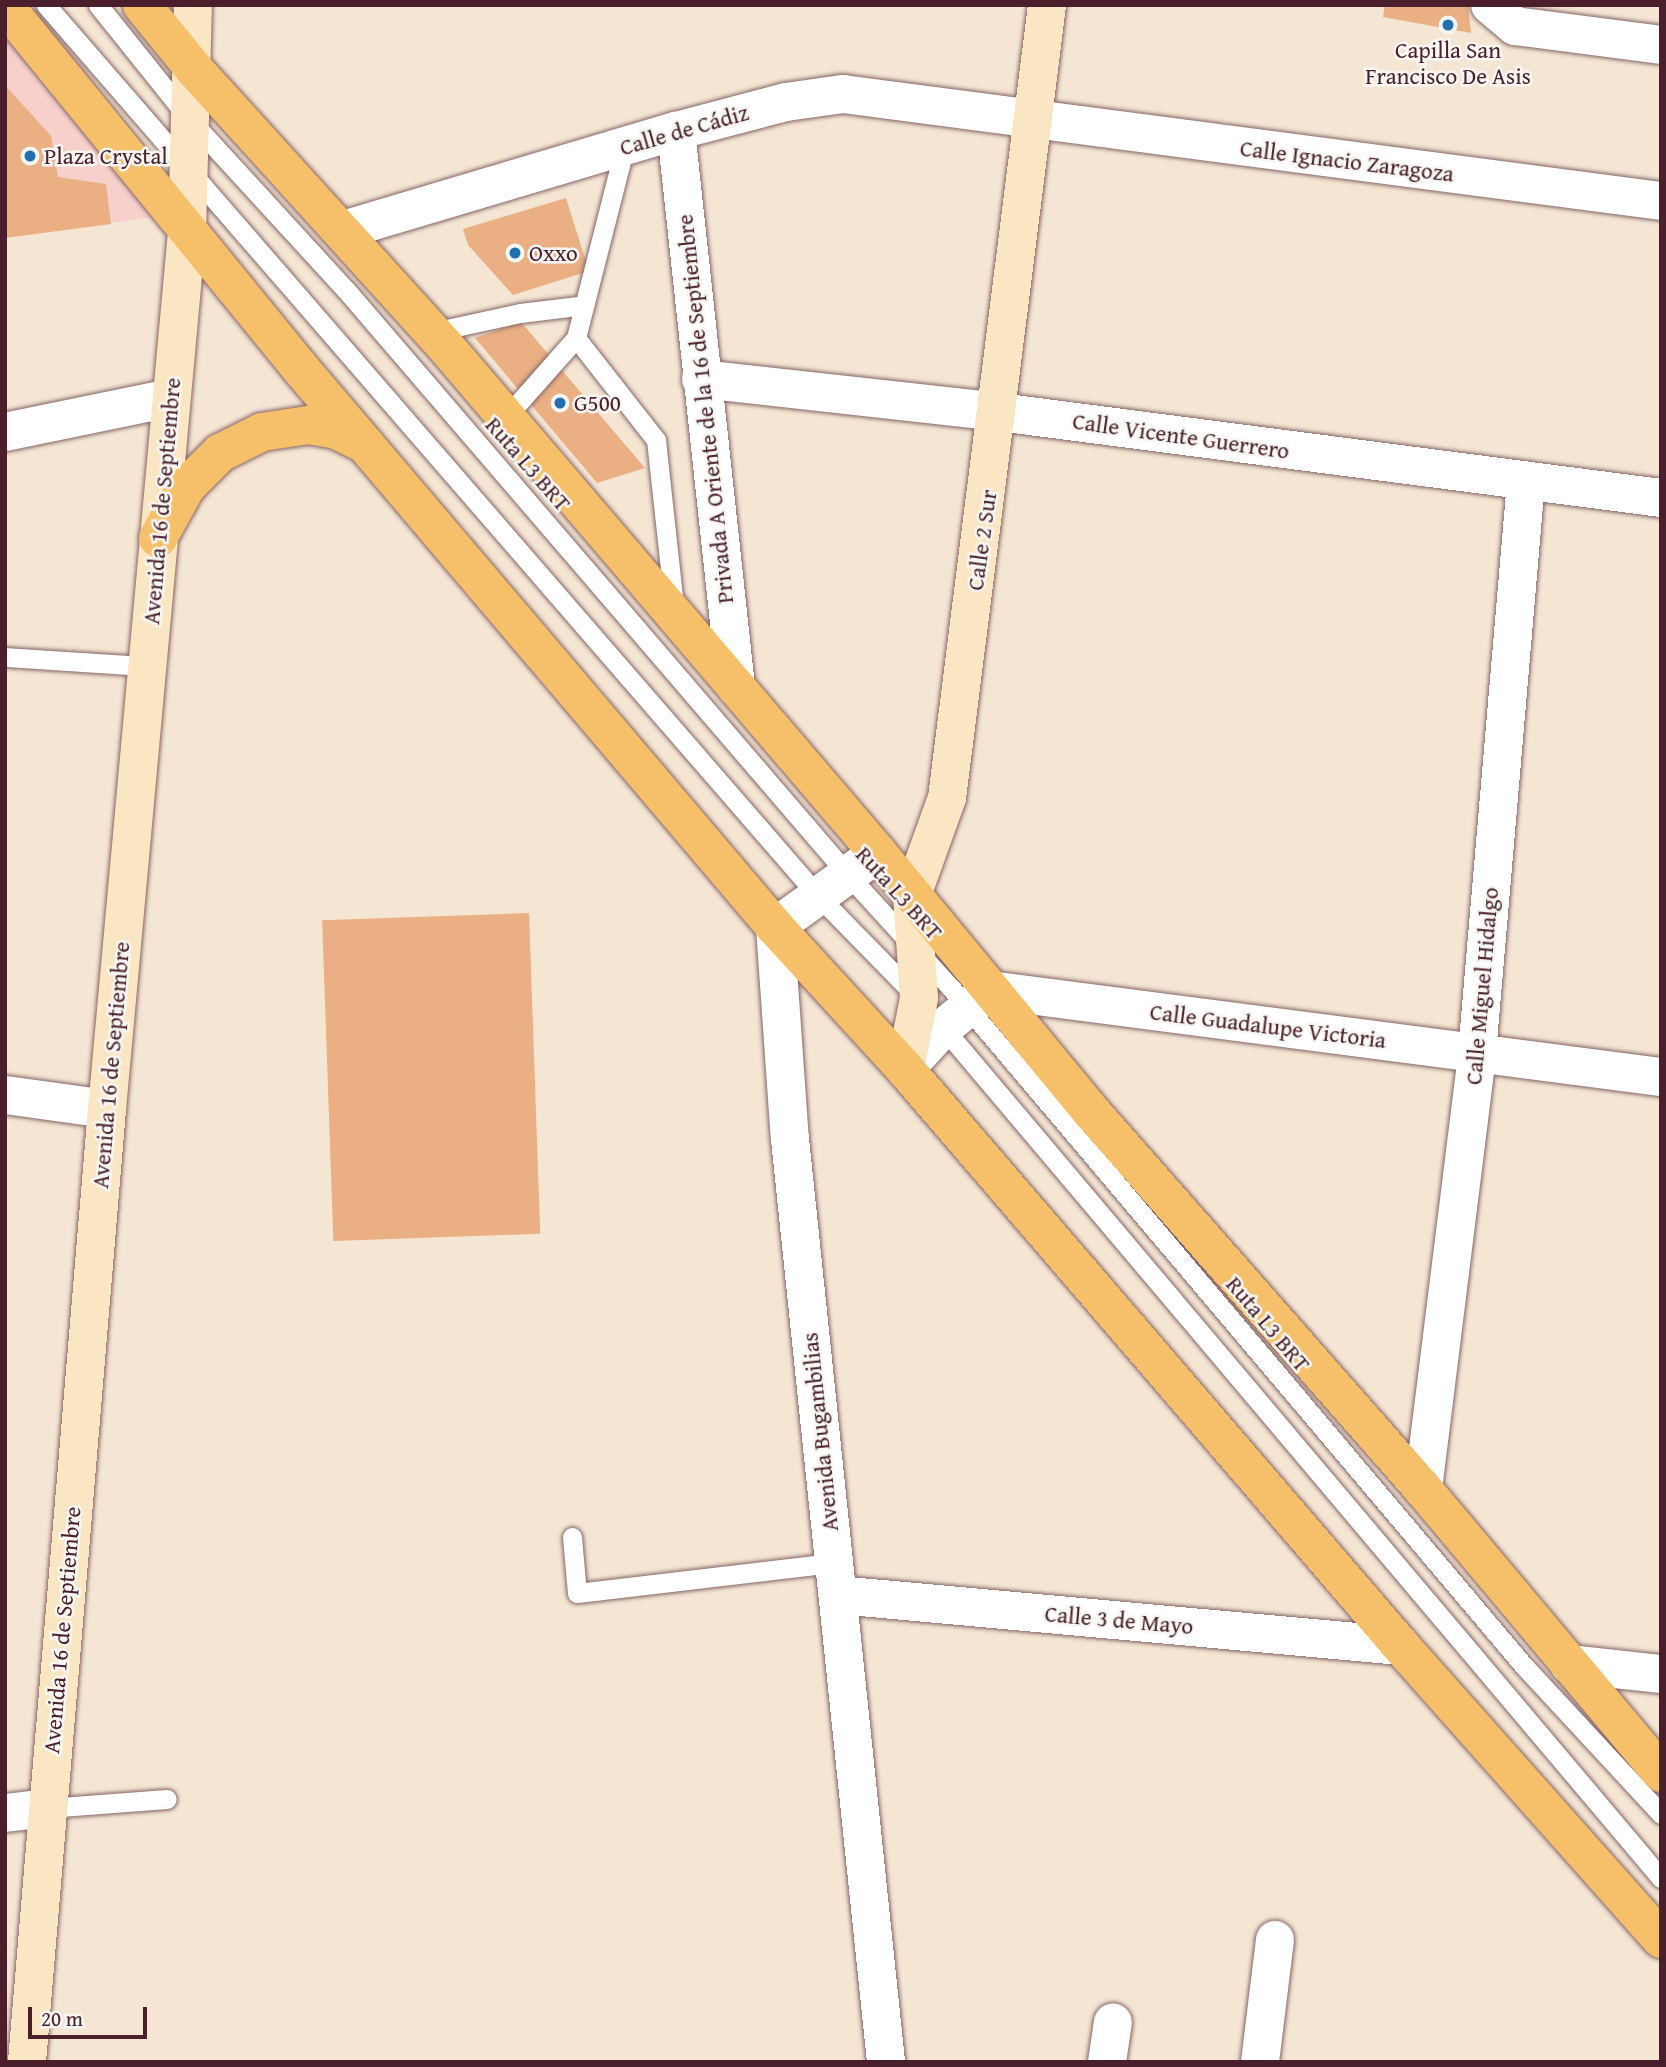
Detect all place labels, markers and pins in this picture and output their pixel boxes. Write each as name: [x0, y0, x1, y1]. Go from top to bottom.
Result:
marker: Capilla San Francisco De Asis: [1440, 17, 1456, 33]
place label: Capilla San Francisco De Asis: [1365, 36, 1531, 90]
place label: Plaza Crystal: [44, 142, 168, 170]
marker: Plaza Crystal: [22, 148, 38, 164]
place label: Oxxo: [529, 239, 578, 267]
marker: Oxxo: [507, 245, 523, 261]
place label: G500: [574, 389, 621, 417]
marker: G500: [552, 395, 568, 411]

